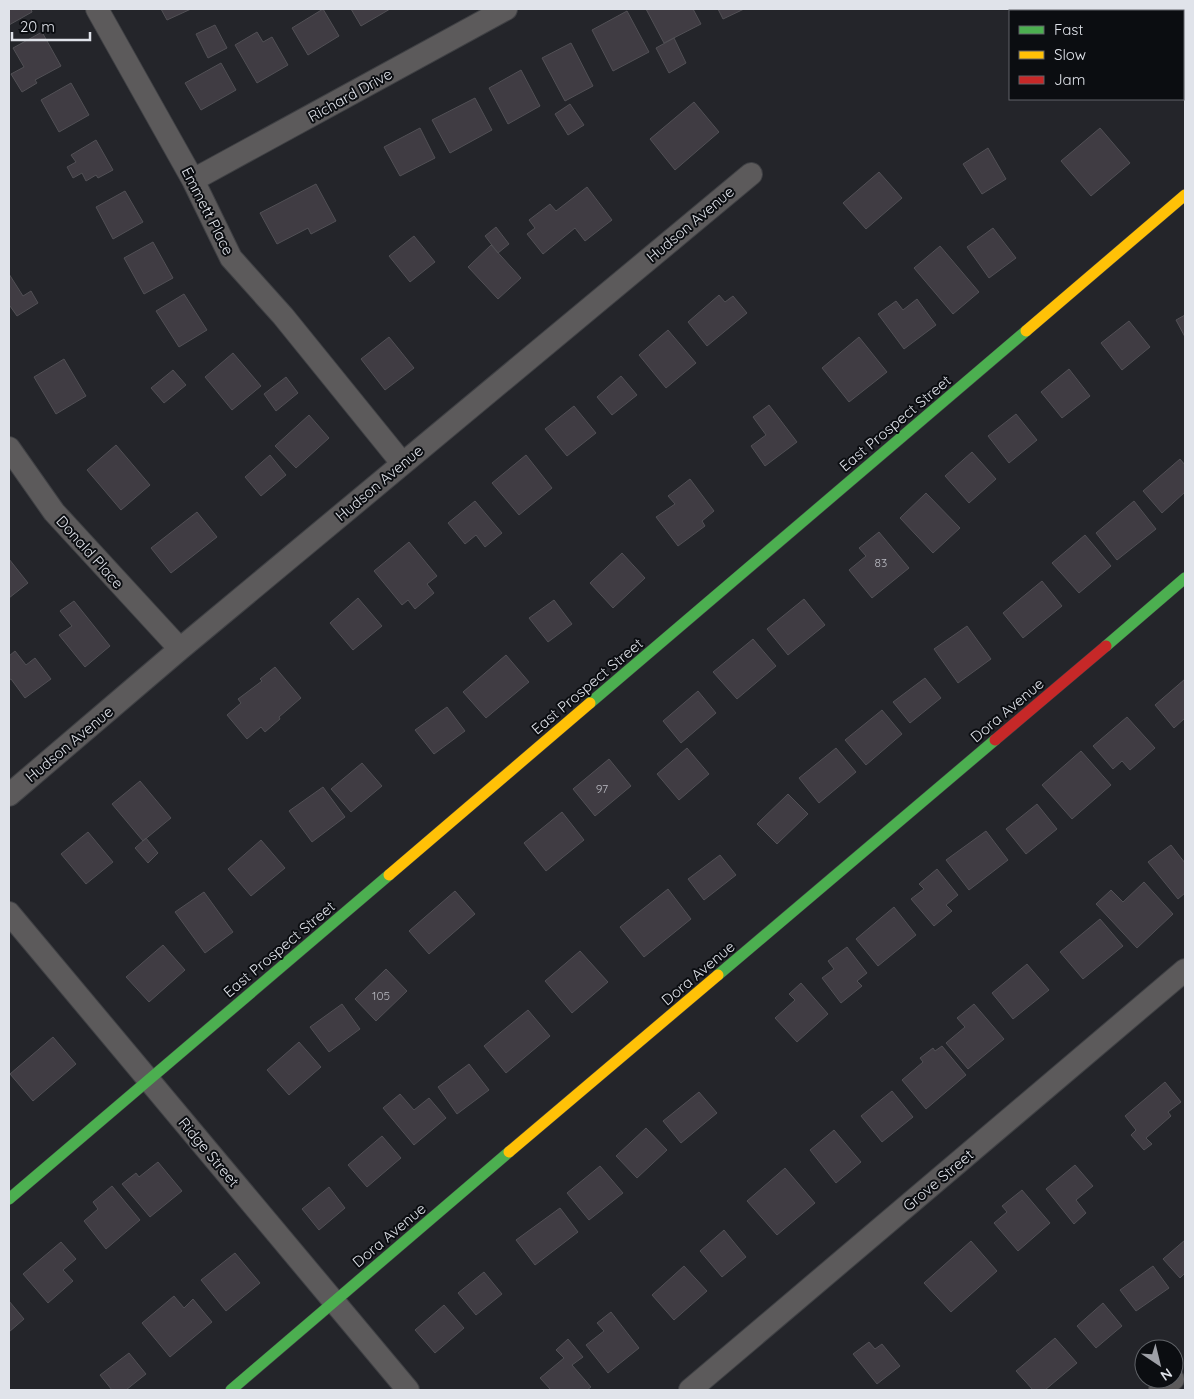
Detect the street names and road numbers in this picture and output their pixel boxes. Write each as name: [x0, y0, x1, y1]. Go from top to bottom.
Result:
street label: Richard Drive: [305, 64, 395, 126]
street label: Emmett Place: [178, 164, 238, 258]
street label: Hudson Avenue: [642, 182, 738, 266]
street label: East Prospect Street: [835, 371, 955, 475]
street label: Hudson Avenue: [331, 441, 427, 525]
street label: Donald Place: [52, 511, 128, 593]
street label: East Prospect Street: [527, 634, 647, 738]
street label: Dora Avenue: [966, 674, 1048, 746]
street label: Hudson Avenue: [21, 702, 117, 786]
street label: East Prospect Street: [219, 897, 339, 1001]
street label: Dora Avenue: [657, 937, 739, 1009]
street label: Ridge Street: [174, 1113, 244, 1191]
street label: Grove Street: [899, 1145, 977, 1215]
street label: Dora Avenue: [348, 1199, 430, 1271]

